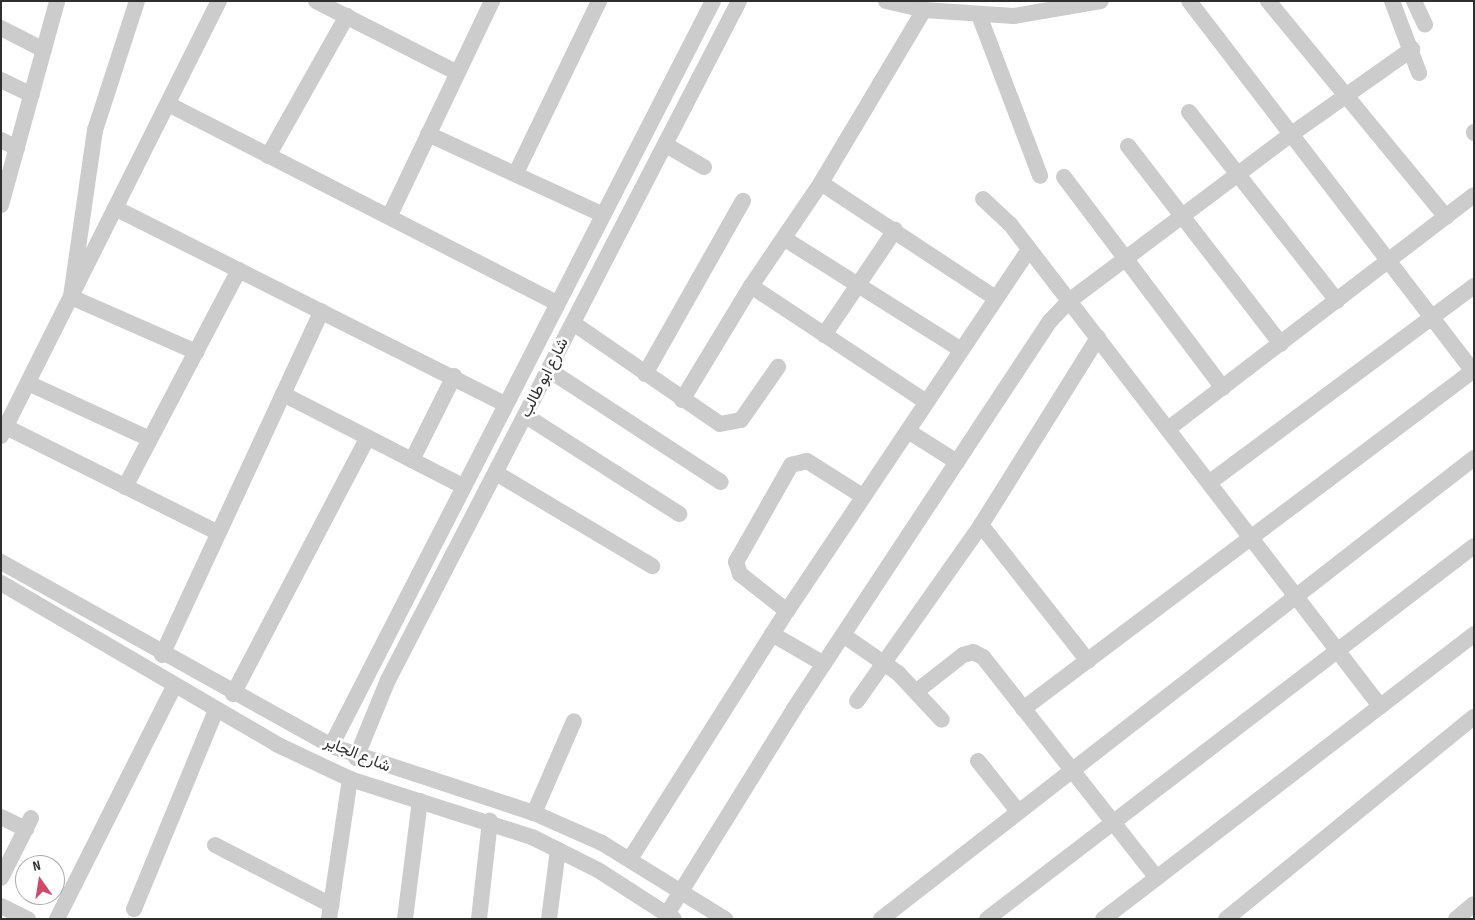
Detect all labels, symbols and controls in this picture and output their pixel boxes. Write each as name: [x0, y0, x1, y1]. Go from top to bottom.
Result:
street label: شارع ابو طالب: [517, 335, 573, 421]
street label: شارع الجاير: [321, 733, 393, 777]
north arrow: [15, 855, 65, 905]
text: N: [31, 857, 42, 875]

